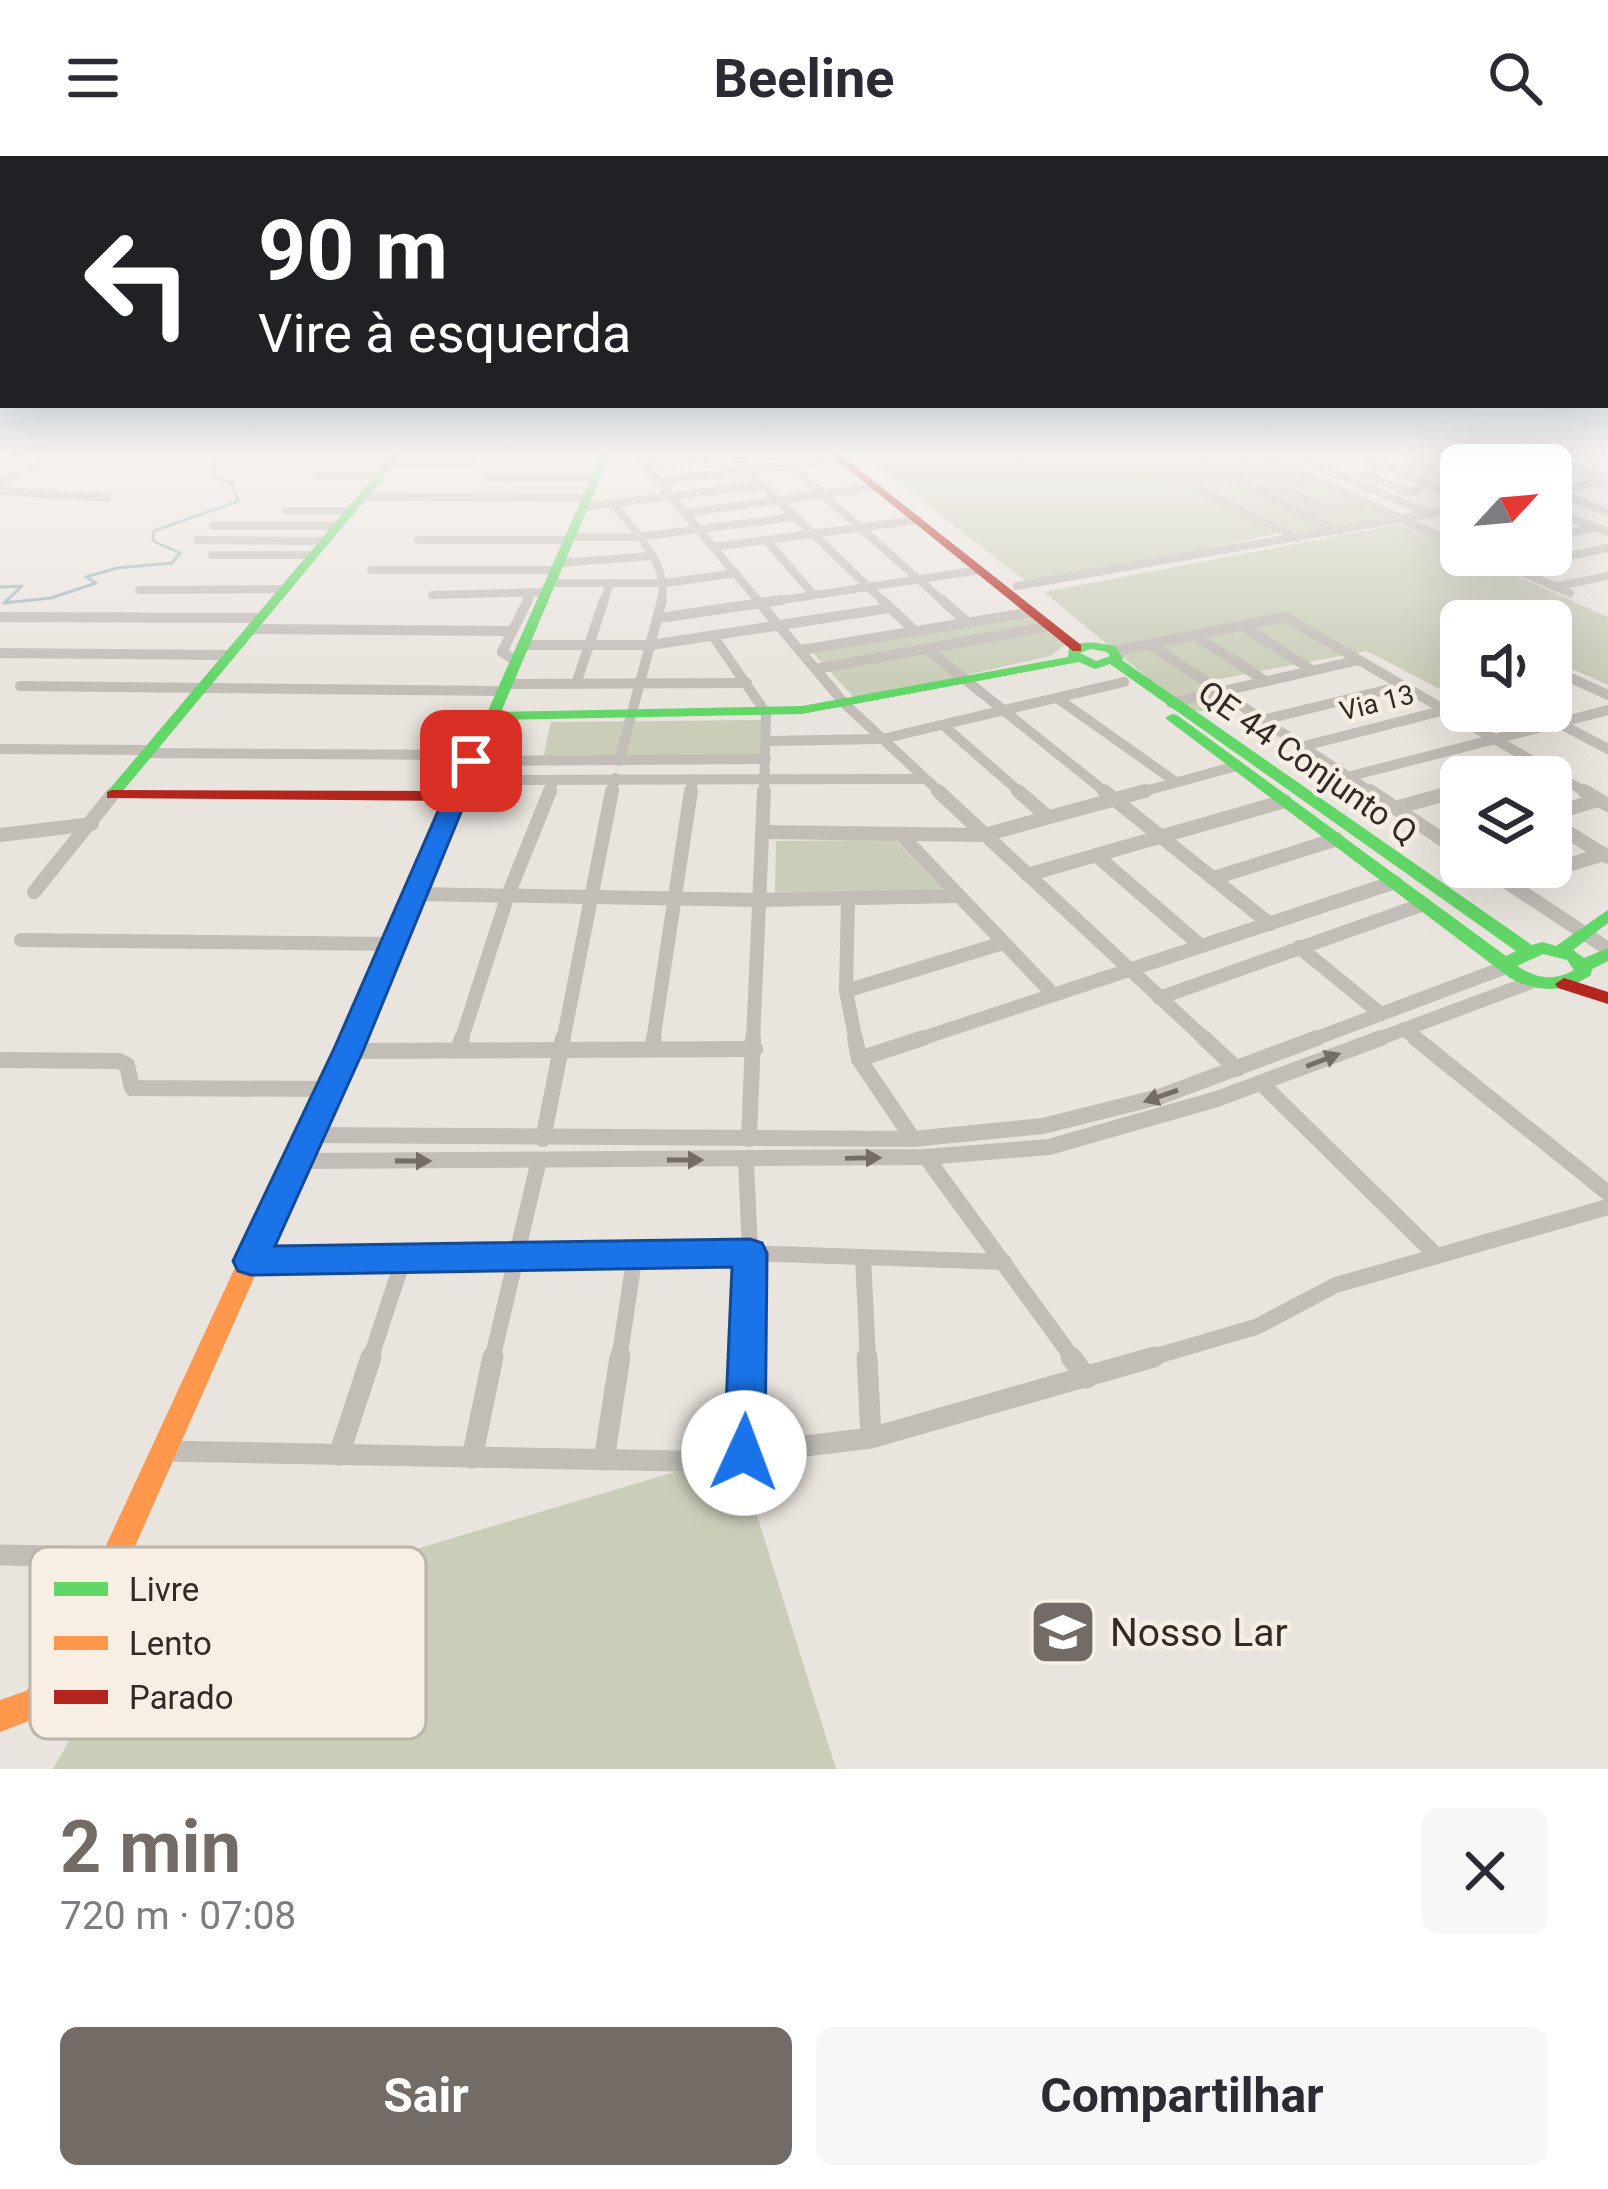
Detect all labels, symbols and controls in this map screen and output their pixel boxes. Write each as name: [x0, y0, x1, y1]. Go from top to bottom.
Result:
icon: menu: [60, 45, 126, 111]
icon: search: [1482, 45, 1548, 111]
text: Beeline: [714, 47, 894, 110]
text: 90 m: [258, 201, 448, 300]
icon: left: [60, 204, 216, 360]
text: Vire à esquerda: [258, 302, 631, 365]
north arrow: [1440, 444, 1572, 576]
map controls: [1440, 444, 1572, 888]
button: sound: [1440, 600, 1572, 732]
street label: QE 44 Conjunto Q: [1191, 672, 1425, 852]
street label: Via 13: [1337, 678, 1417, 728]
pin: [420, 710, 522, 812]
icon: arrive: [438, 728, 504, 794]
button: layers: [1440, 756, 1572, 888]
one-way arrow: [1305, 1050, 1341, 1069]
one-way arrow: [1142, 1088, 1178, 1106]
one-way arrow: [845, 1149, 883, 1168]
one-way arrow: [667, 1150, 705, 1170]
one-way arrow: [395, 1151, 433, 1171]
position arrow: [681, 1390, 807, 1516]
legend: [30, 1547, 426, 1739]
text: Livre: [129, 1570, 199, 1609]
school or university icon: Nosso Lar: [1028, 1597, 1098, 1667]
place label: Nosso Lar: [1110, 1610, 1288, 1656]
text: Lento: [129, 1624, 212, 1663]
text: Parado: [129, 1678, 234, 1717]
text: 2 min: [60, 1805, 241, 1890]
button: close: [1422, 1808, 1548, 1934]
text: 720 m · 07:08: [60, 1893, 296, 1939]
button: Sair: [60, 2027, 792, 2165]
button: Compartilhar: [816, 2027, 1548, 2165]

